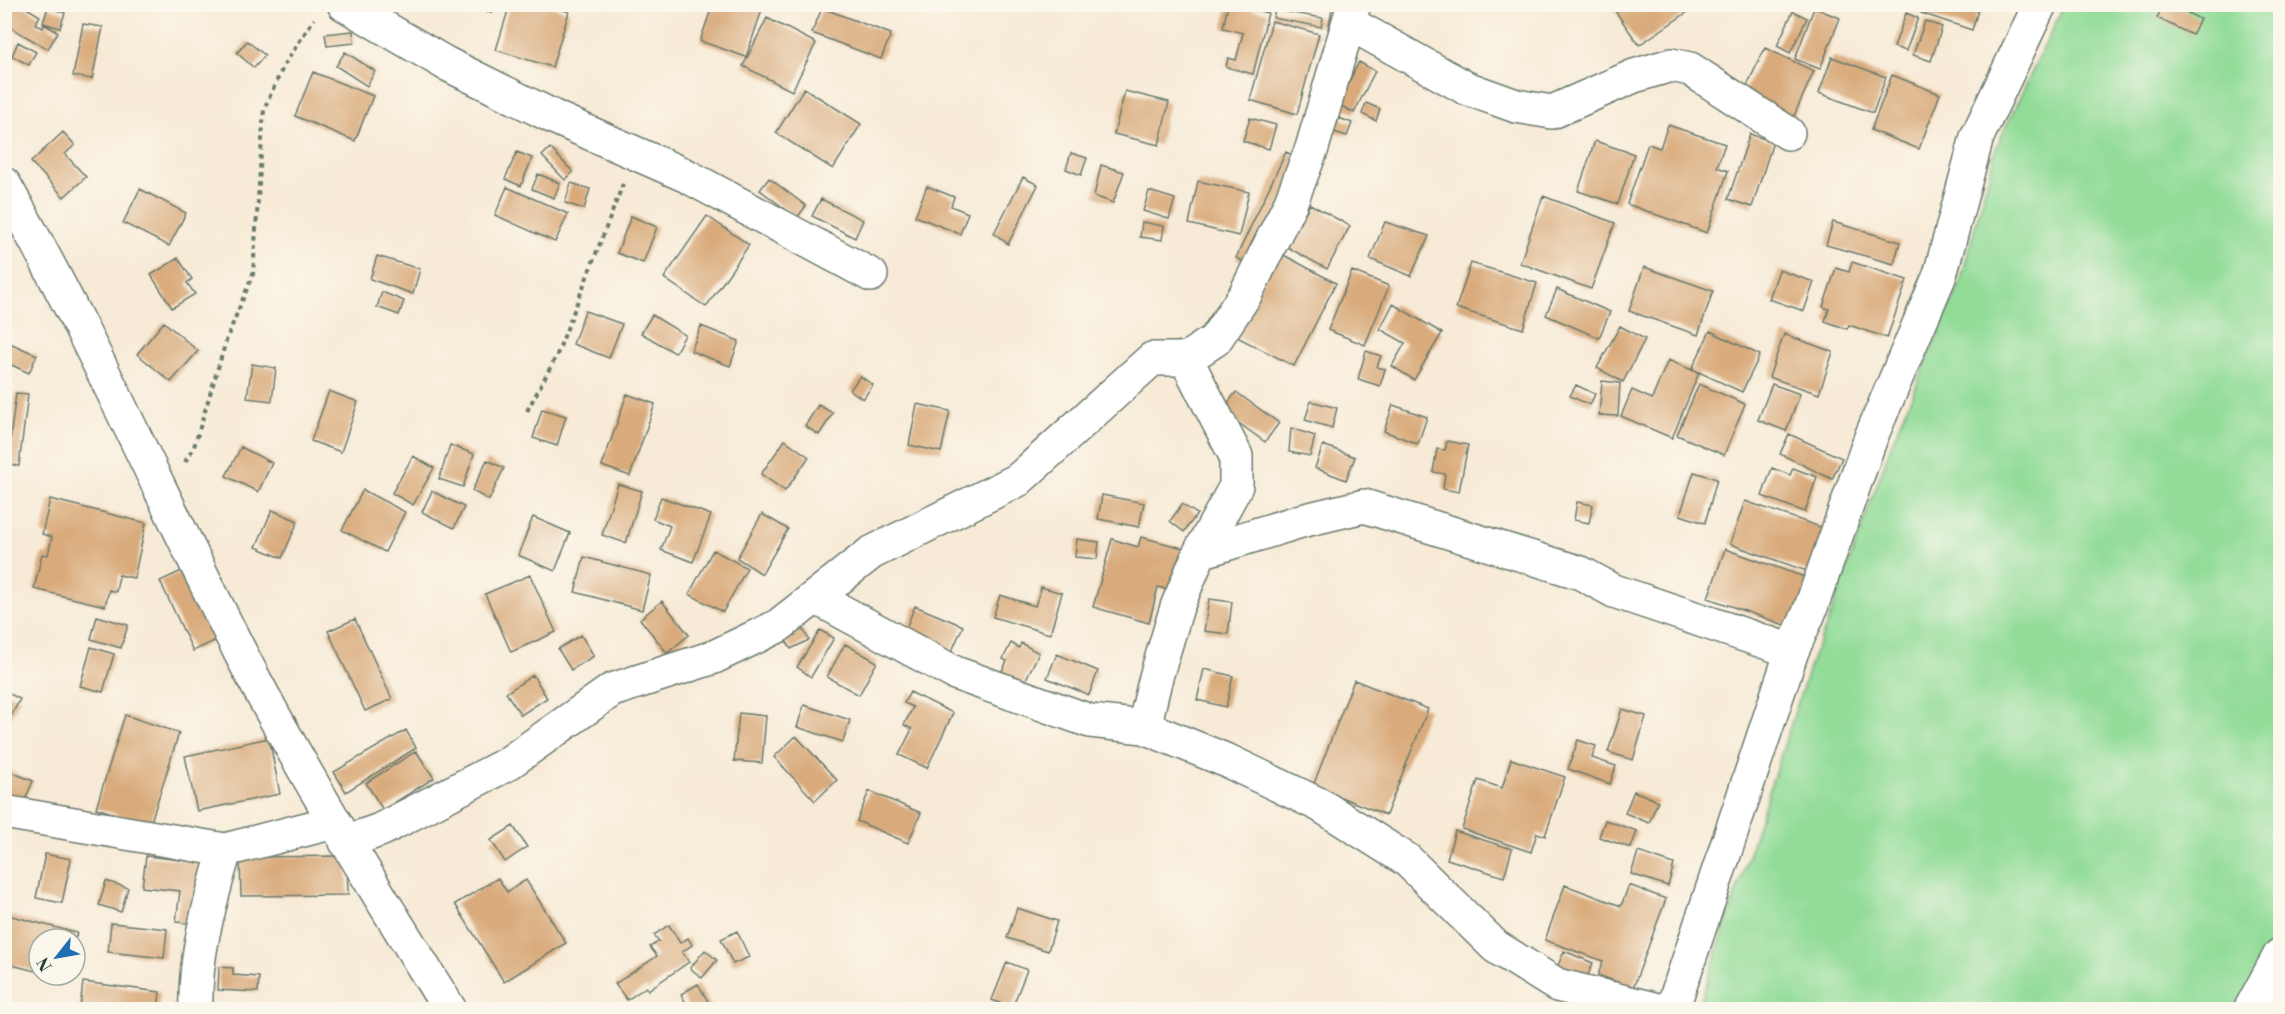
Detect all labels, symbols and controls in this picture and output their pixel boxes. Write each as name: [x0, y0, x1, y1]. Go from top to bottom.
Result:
north arrow: [27, 927, 87, 987]
text: N: [33, 953, 57, 975]

